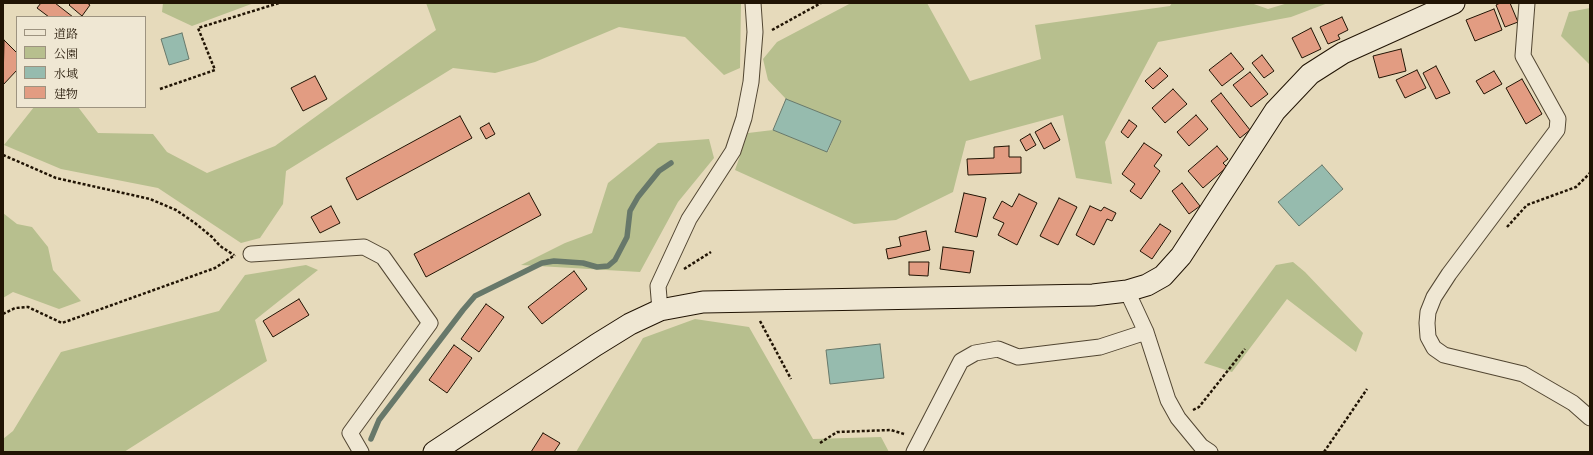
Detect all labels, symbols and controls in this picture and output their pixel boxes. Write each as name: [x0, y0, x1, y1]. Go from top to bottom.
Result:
legend: [16, 16, 146, 108]
text: 道路: [54, 27, 78, 41]
text: 公園: [54, 47, 78, 61]
text: 水域: [54, 67, 78, 81]
text: 建物: [54, 87, 78, 101]

